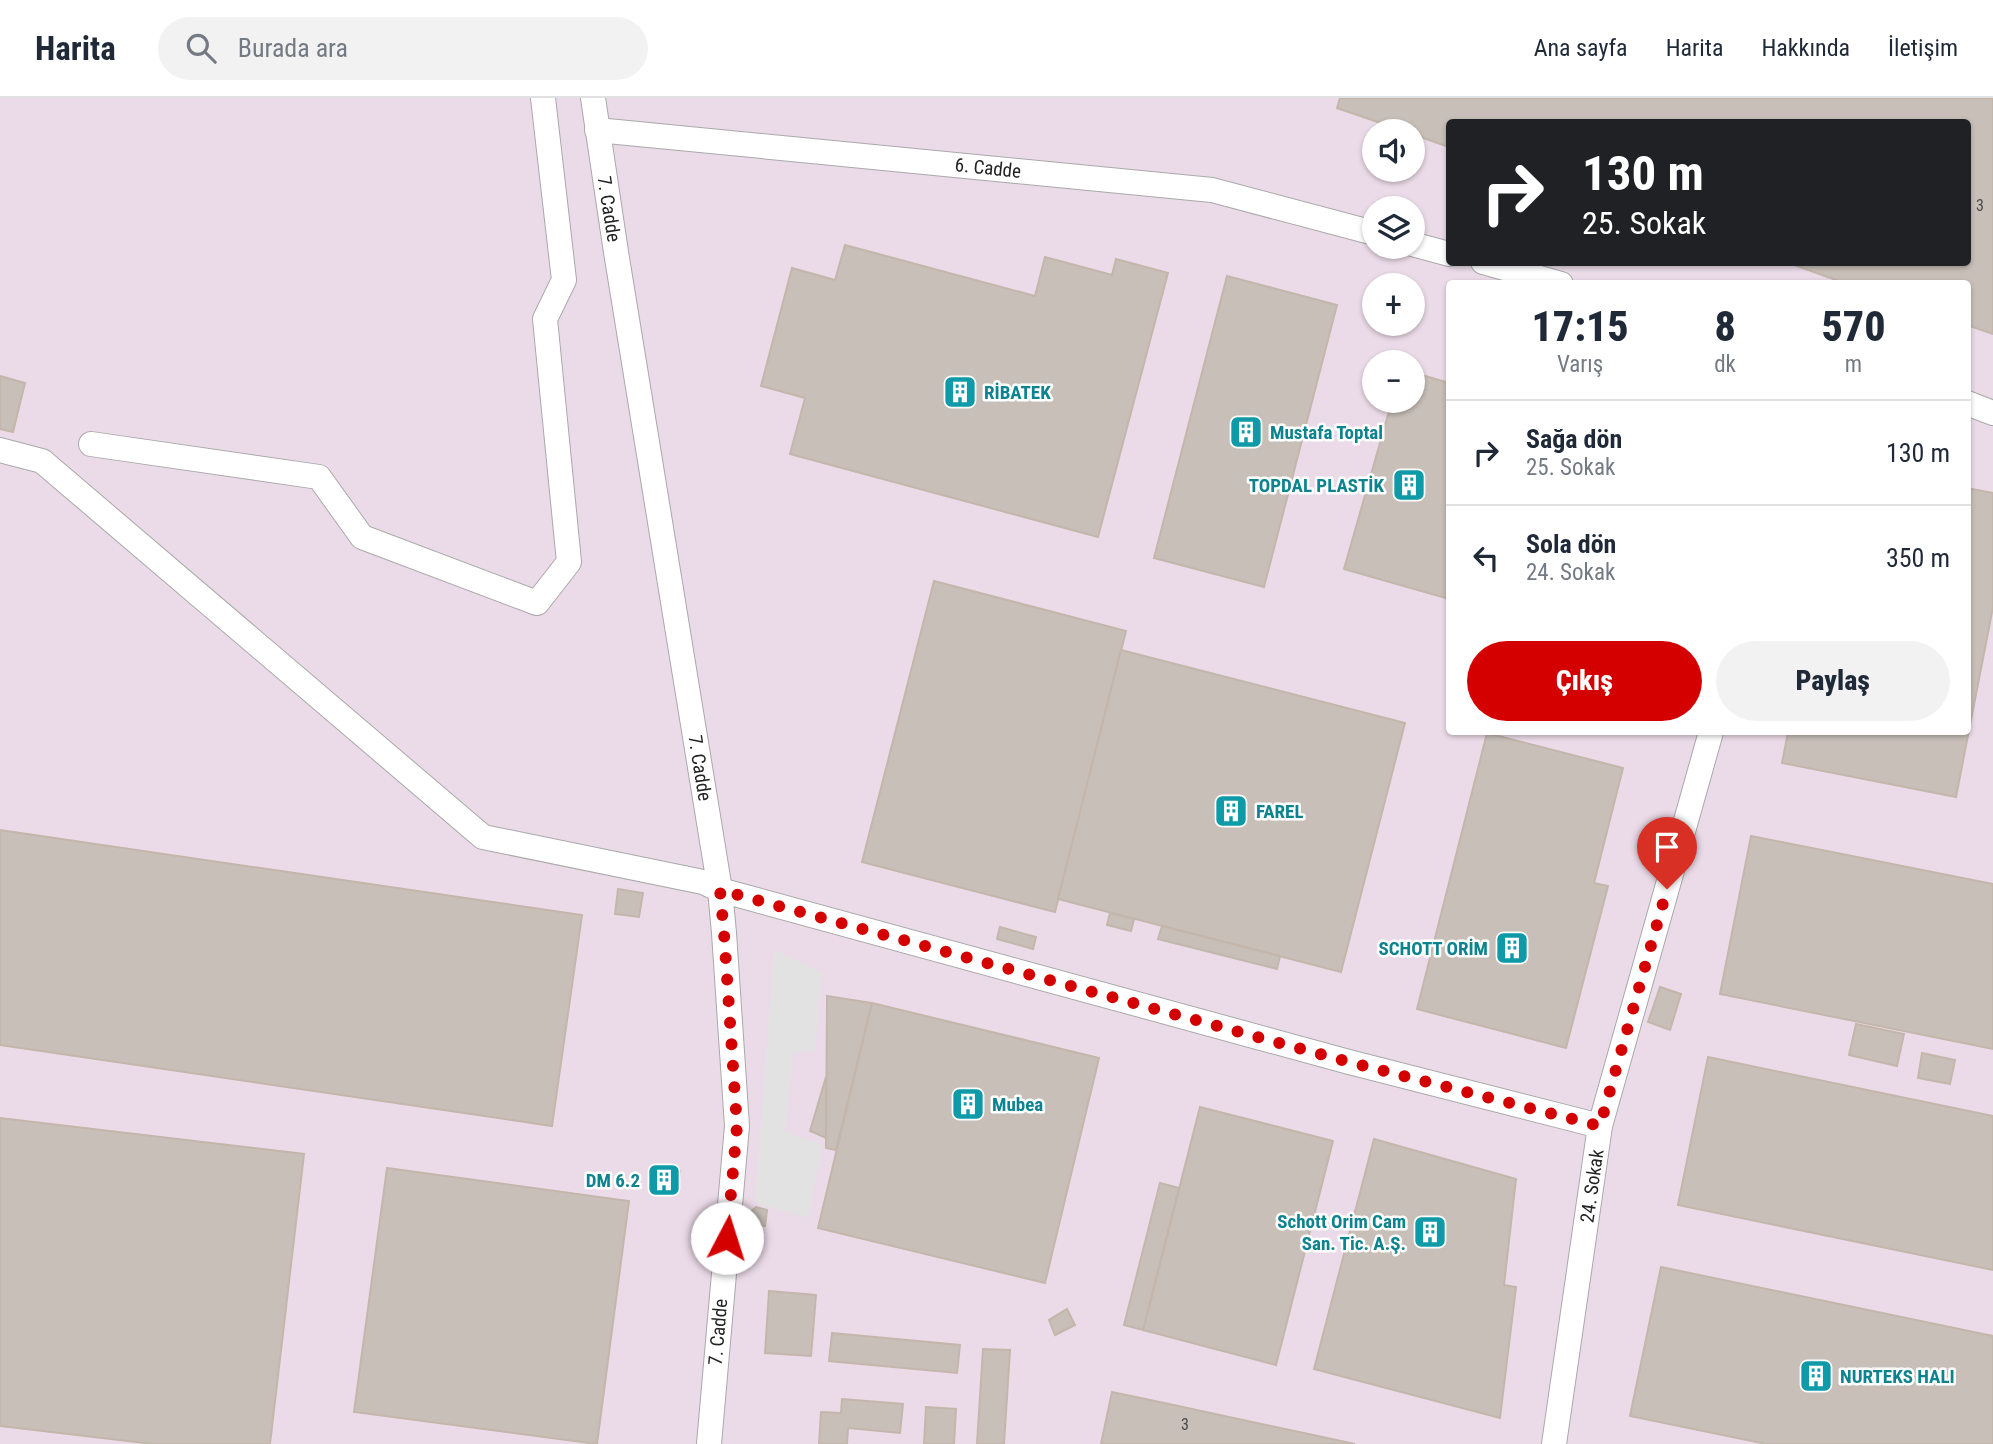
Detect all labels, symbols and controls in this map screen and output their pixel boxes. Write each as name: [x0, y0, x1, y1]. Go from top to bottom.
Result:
search box: [158, 17, 648, 80]
text: Harita: [35, 29, 116, 68]
icon: search: [182, 29, 220, 67]
text: Burada ara: [238, 33, 348, 63]
text: Ana sayfa: [1534, 34, 1628, 62]
text: Harita: [1666, 34, 1723, 62]
text: Hakkında: [1761, 34, 1850, 62]
text: İletişim: [1888, 34, 1958, 62]
map controls: [1362, 119, 1425, 413]
button: sound: [1362, 119, 1425, 182]
text: 130 m: [1582, 145, 1704, 202]
icon: right: [1467, 147, 1558, 238]
street label: 6. Cadde: [954, 153, 1022, 183]
street label: 7. Cadde: [592, 174, 626, 244]
button: layers: [1362, 196, 1425, 259]
house number: 3: [1976, 196, 1984, 215]
text: 25. Sokak: [1582, 204, 1706, 242]
button: +: [1362, 273, 1425, 336]
text: 17:15: [1531, 302, 1629, 351]
text: 8: [1714, 302, 1736, 351]
text: 570: [1821, 302, 1885, 351]
button: −: [1362, 350, 1425, 413]
text: Varış: [1557, 351, 1603, 378]
text: dk: [1714, 351, 1736, 378]
text: m: [1845, 351, 1862, 378]
building icon: RİBATEK: [941, 373, 979, 411]
place label: RİBATEK: [984, 381, 1051, 404]
building icon: Mustafa Toptal: [1227, 413, 1265, 451]
place label: Mustafa Toptal: [1270, 421, 1383, 444]
text: Sağa dön: [1526, 424, 1622, 454]
icon: right: [1467, 434, 1505, 472]
text: 130 m: [1886, 438, 1950, 468]
text: 25. Sokak: [1526, 454, 1615, 481]
building icon: TOPDAL PLASTİK: [1390, 466, 1428, 504]
place label: TOPDAL PLASTİK: [1249, 474, 1384, 497]
text: Sola dön: [1526, 529, 1616, 559]
icon: left: [1467, 539, 1505, 577]
text: 350 m: [1886, 543, 1950, 573]
text: 24. Sokak: [1526, 559, 1615, 586]
button: Çıkış: [1467, 641, 1702, 721]
button: Paylaş: [1716, 641, 1950, 721]
street label: 7. Cadde: [683, 733, 717, 803]
building icon: FAREL: [1212, 792, 1250, 830]
place label: FAREL: [1256, 800, 1304, 823]
pin: [1637, 817, 1697, 889]
icon: arrive: [1648, 828, 1686, 866]
building icon: SCHOTT ORİM: [1493, 929, 1531, 967]
place label: SCHOTT ORİM: [1378, 937, 1488, 960]
building icon: Mubea: [949, 1085, 987, 1123]
place label: Mubea: [992, 1093, 1043, 1116]
street label: 24. Sokak: [1575, 1147, 1609, 1224]
building icon: DM 6.2: [645, 1161, 683, 1199]
place label: DM 6.2: [586, 1169, 640, 1192]
position arrow: [690, 1201, 764, 1275]
place label: Schott Orim Cam San. Tic. A.Ş.: [1277, 1210, 1406, 1255]
building icon: Schott Orim Cam San. Tic. A.Ş.: [1411, 1213, 1449, 1251]
street label: 7. Cadde: [704, 1298, 732, 1366]
building icon: NURTEKS HALI: [1797, 1357, 1835, 1395]
place label: NURTEKS HALI: [1840, 1365, 1955, 1388]
house number: 3: [1181, 1415, 1189, 1434]

